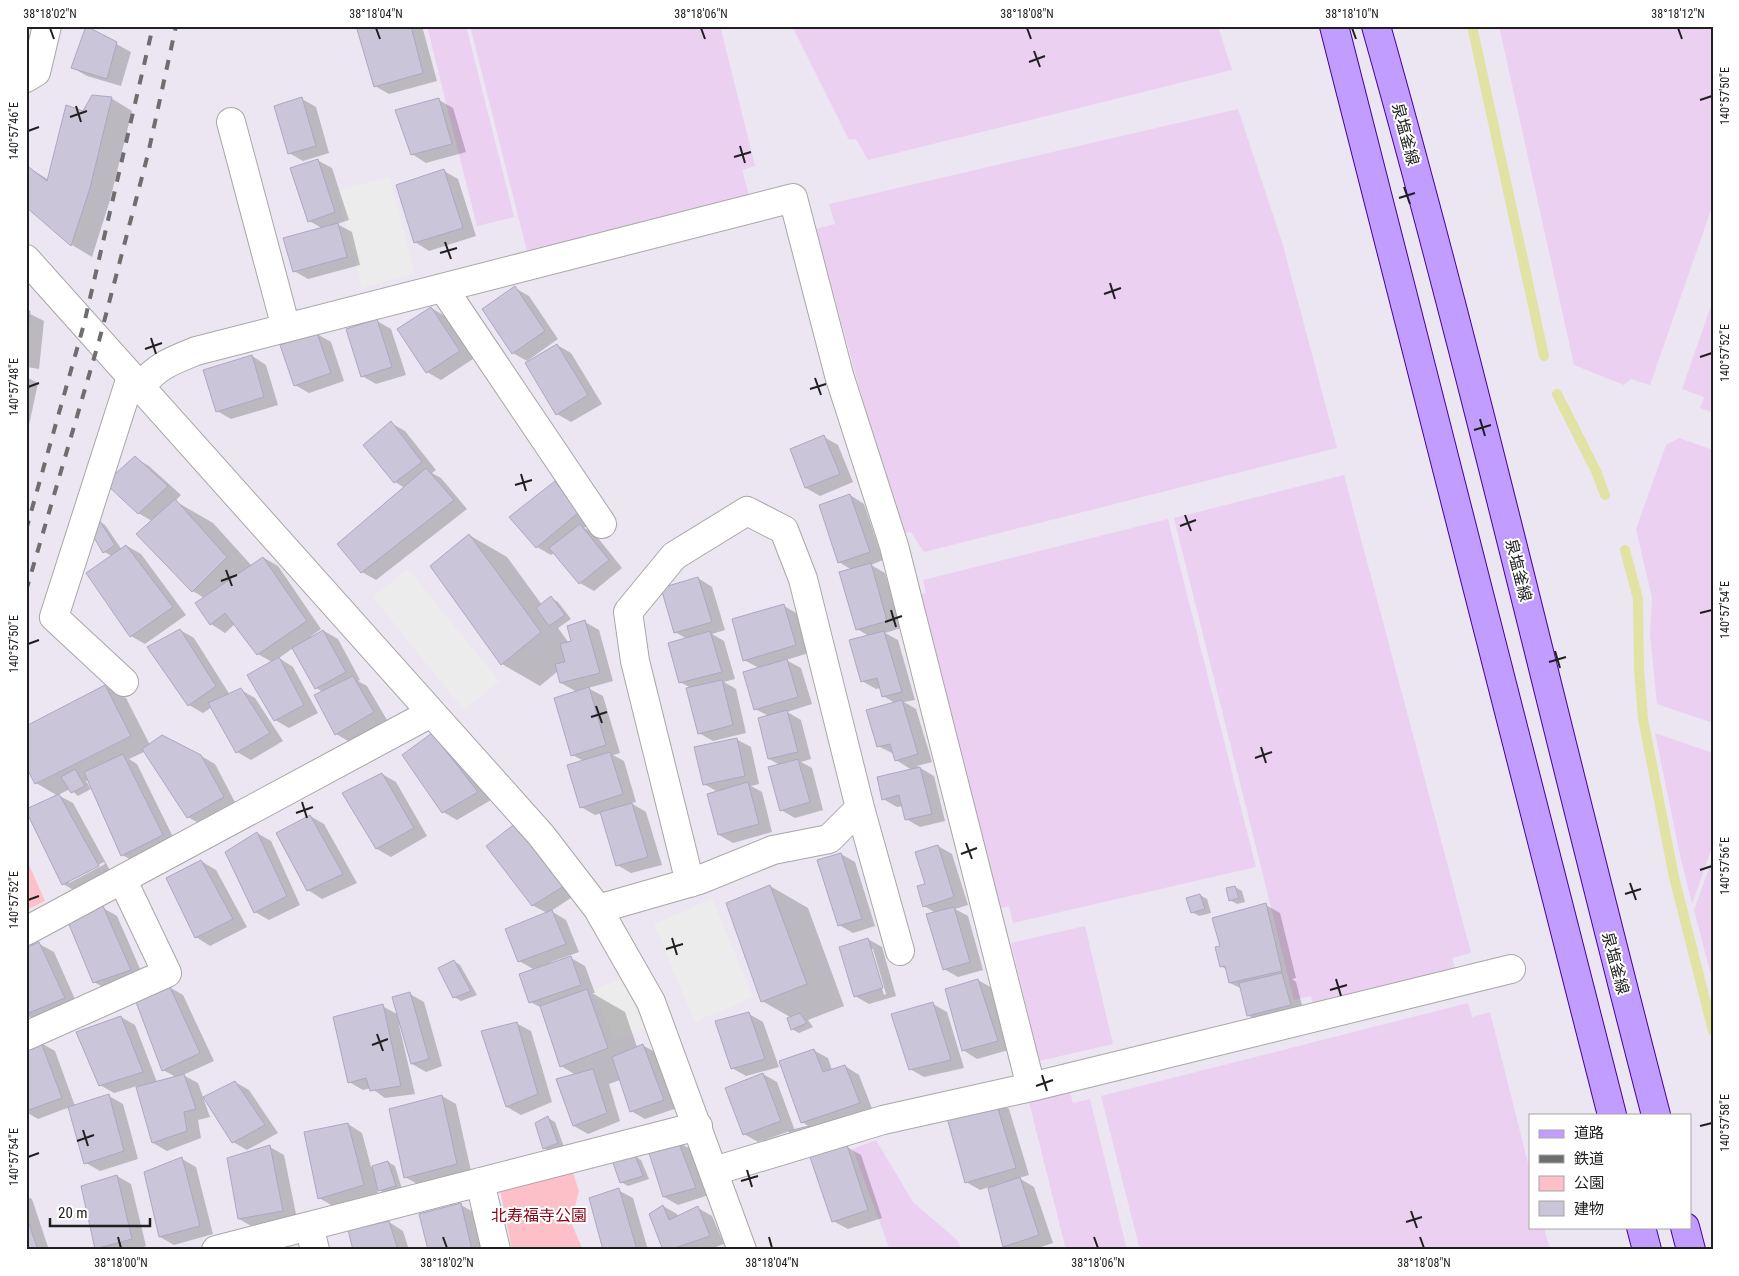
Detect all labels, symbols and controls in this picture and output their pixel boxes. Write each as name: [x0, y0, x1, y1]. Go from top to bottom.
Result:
text: 38°18'02"N: [23, 7, 77, 21]
text: 38°18'04"N: [349, 7, 403, 21]
text: 38°18'06"N: [674, 7, 728, 21]
text: 38°18'08"N: [1000, 7, 1054, 21]
text: 38°18'10"N: [1325, 7, 1379, 21]
text: 38°18'12"N: [1651, 7, 1705, 21]
text: 140°57'50"E: [1718, 67, 1732, 125]
street label: 泉塩釜線: [1388, 101, 1423, 168]
text: 140°57'46"E: [7, 102, 21, 160]
text: 140°57'52"E: [1718, 324, 1732, 382]
text: 140°57'48"E: [7, 358, 21, 416]
street label: 泉塩釜線: [1502, 537, 1535, 603]
text: 140°57'54"E: [1718, 581, 1732, 639]
text: 140°57'50"E: [7, 615, 21, 673]
text: 140°57'56"E: [1718, 837, 1732, 895]
text: 140°57'52"E: [7, 871, 21, 929]
street label: 泉塩釜線: [1598, 930, 1633, 997]
text: 140°57'58"E: [1718, 1094, 1732, 1152]
legend: [1529, 1114, 1692, 1228]
text: 道路: [1574, 1124, 1604, 1142]
text: 140°57'54"E: [7, 1128, 21, 1186]
text: 鉄道: [1574, 1150, 1604, 1168]
text: 公園: [1574, 1174, 1604, 1192]
scale bar: [50, 1196, 150, 1228]
text: 建物: [1574, 1200, 1604, 1218]
text: 20 m: [58, 1204, 88, 1222]
park label: 北寿福寺公園: [491, 1206, 587, 1225]
text: 38°18'00"N: [94, 1256, 148, 1270]
text: 38°18'02"N: [420, 1256, 474, 1270]
text: 38°18'04"N: [745, 1256, 799, 1270]
text: 38°18'06"N: [1071, 1256, 1125, 1270]
text: 38°18'08"N: [1397, 1256, 1451, 1270]

